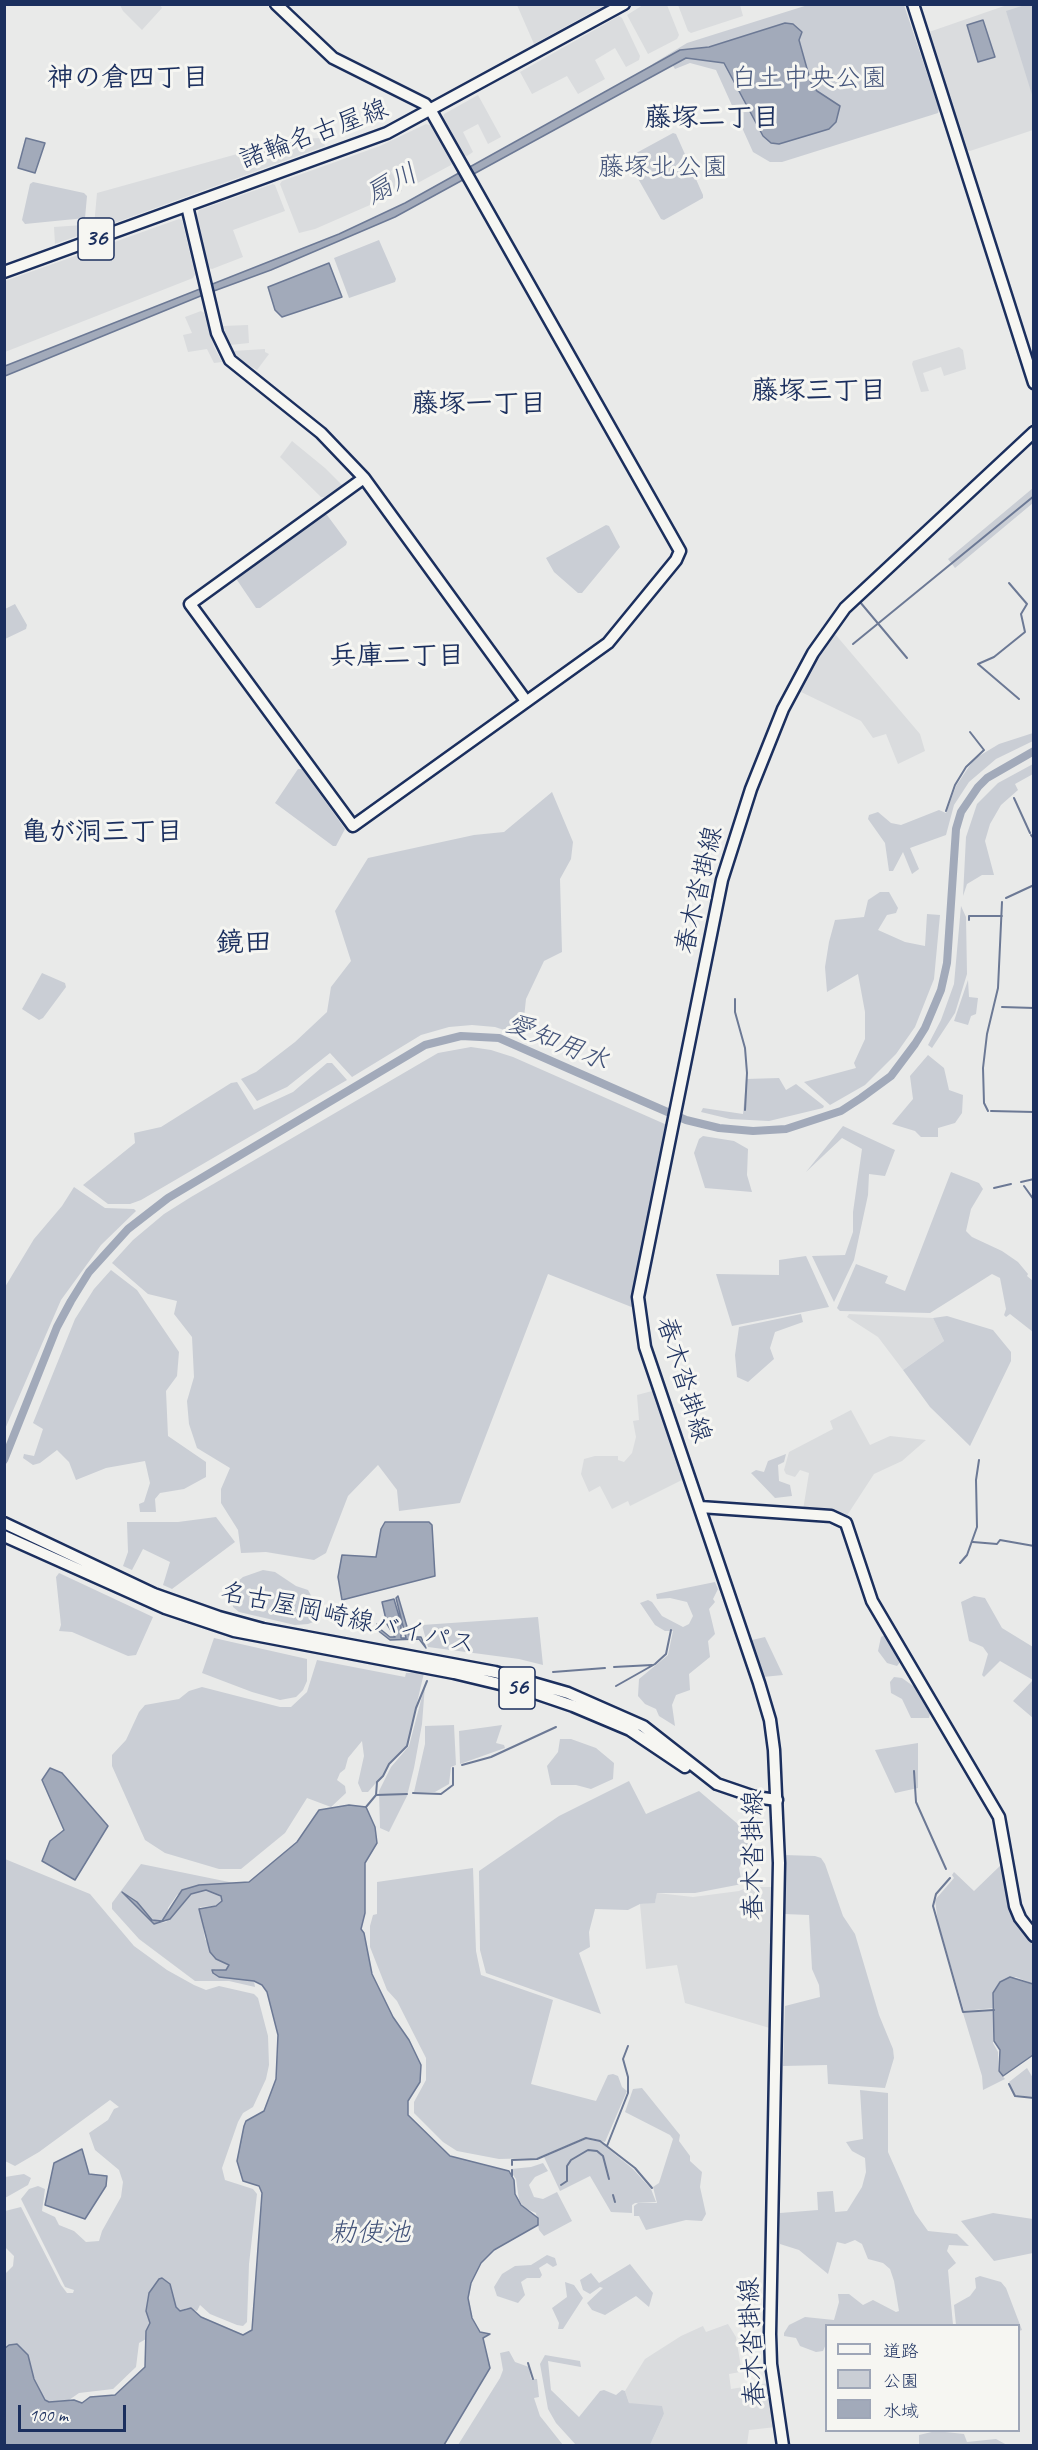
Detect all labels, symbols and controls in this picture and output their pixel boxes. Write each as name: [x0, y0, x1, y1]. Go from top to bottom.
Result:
district label: 神の倉四丁目: [47, 63, 209, 95]
park label: 白土中央公園: [731, 63, 887, 95]
street label: 諸輪名古屋線: [235, 94, 393, 176]
district label: 藤塚二丁目: [645, 103, 779, 135]
park label: 藤塚北公園: [598, 152, 728, 184]
water label: 扇川: [361, 158, 423, 212]
road number: 36: [78, 218, 114, 260]
district label: 藤塚三丁目: [752, 376, 886, 408]
district label: 藤塚一丁目: [412, 389, 546, 421]
district label: 兵庫二丁目: [330, 641, 464, 673]
district label: 亀が洞三丁目: [21, 817, 183, 849]
street label: 春木沓掛線: [670, 823, 730, 957]
district label: 鏡田: [216, 927, 272, 961]
water label: 愛知用水: [501, 1008, 613, 1078]
street label: 春木沓掛線: [649, 1313, 717, 1447]
street label: 名古屋岡崎線バイパス: [218, 1577, 478, 1661]
road number: 56: [499, 1667, 535, 1709]
street label: 春木沓掛線: [738, 1790, 770, 1920]
water label: 勅使池: [330, 2218, 410, 2250]
street label: 春木沓掛線: [734, 2276, 772, 2408]
legend: [825, 2324, 1020, 2432]
text: 道路: [883, 2340, 919, 2362]
text: 公園: [883, 2370, 919, 2392]
scale bar: [21, 2393, 129, 2431]
text: 水域: [883, 2400, 919, 2422]
text: 100 m: [29, 2404, 68, 2426]

